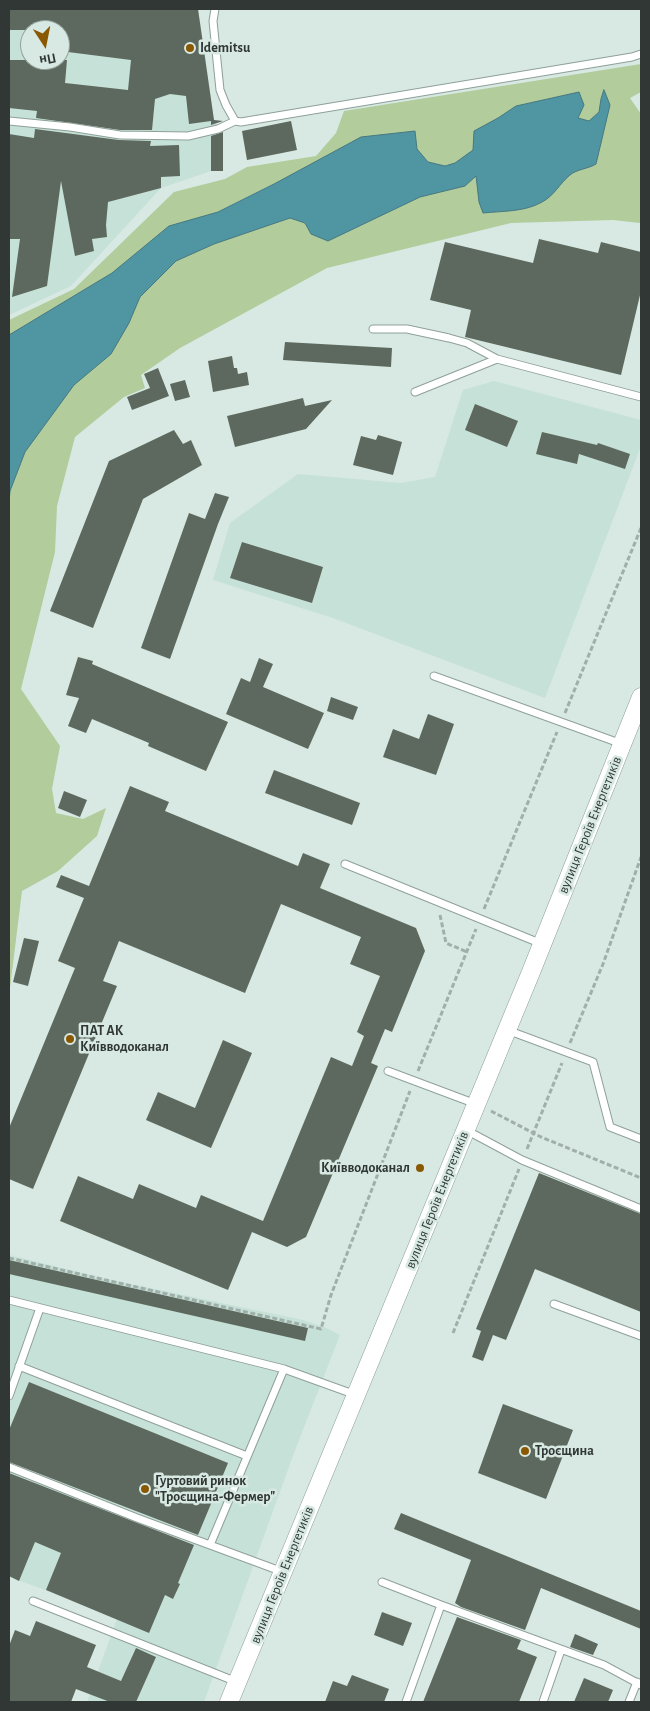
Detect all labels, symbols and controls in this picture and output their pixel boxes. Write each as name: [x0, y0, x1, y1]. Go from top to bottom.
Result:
north arrow: [20, 20, 70, 70]
place label: Idemitsu: [200, 40, 250, 56]
marker: Idemitsu: [184, 42, 196, 54]
text: Пн: [38, 50, 57, 67]
street label: вулиця Героїв Енергетиків: [555, 754, 625, 896]
place label: ПАТ АК Київводоканал: [80, 1023, 169, 1056]
marker: ПАТ АК Київводоканал: [64, 1033, 76, 1045]
street label: вулиця Героїв Енергетиків: [402, 1129, 472, 1271]
place label: Київводоканал: [321, 1160, 410, 1176]
marker: Київводоканал: [414, 1162, 426, 1174]
place label: Троєщина: [535, 1443, 594, 1459]
marker: Троєщина: [519, 1445, 531, 1457]
place label: Гуртовий ринок "Троєщина-Фермер": [155, 1473, 275, 1505]
marker: Гуртовий ринок "Троєщина-Фермер": [139, 1483, 151, 1495]
street label: вулиця Героїв Енергетиків: [247, 1504, 317, 1646]

